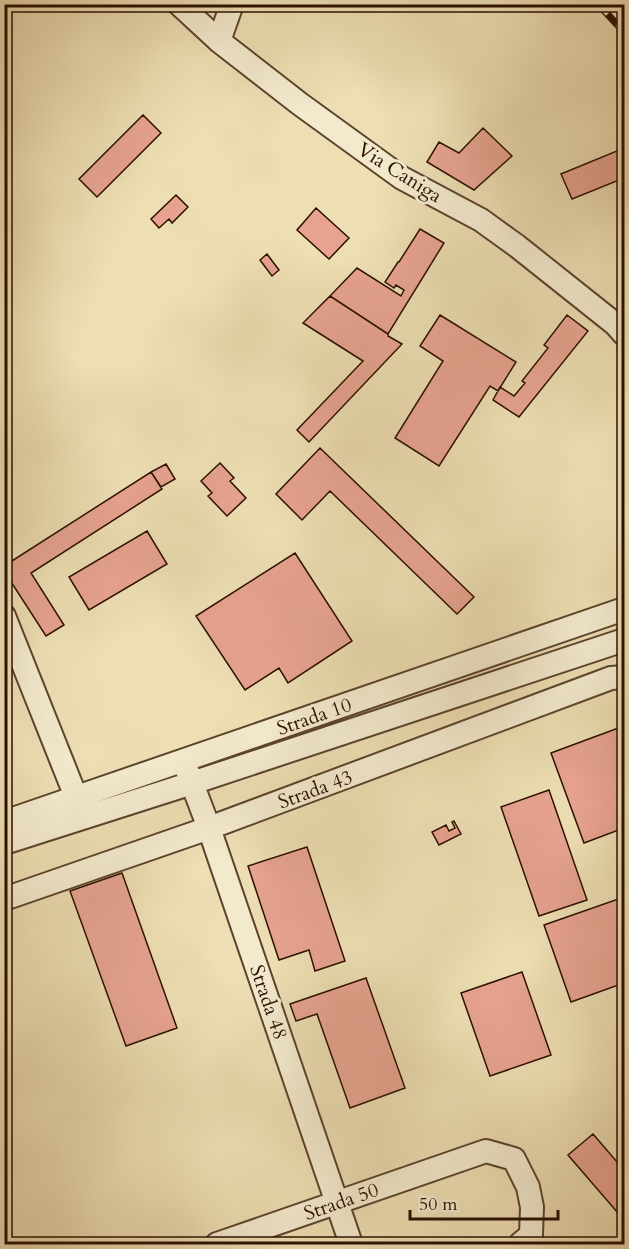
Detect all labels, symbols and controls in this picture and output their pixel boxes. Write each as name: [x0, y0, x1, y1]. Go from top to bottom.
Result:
street label: Via Caniga: [352, 136, 448, 209]
street label: Strada 10: [273, 691, 355, 742]
street label: Strada 43: [274, 764, 356, 815]
street label: Strada 48: [243, 961, 294, 1043]
street label: Strada 50: [300, 1176, 382, 1227]
scale bar: [410, 1183, 558, 1221]
text: 50 m: [419, 1192, 458, 1217]

